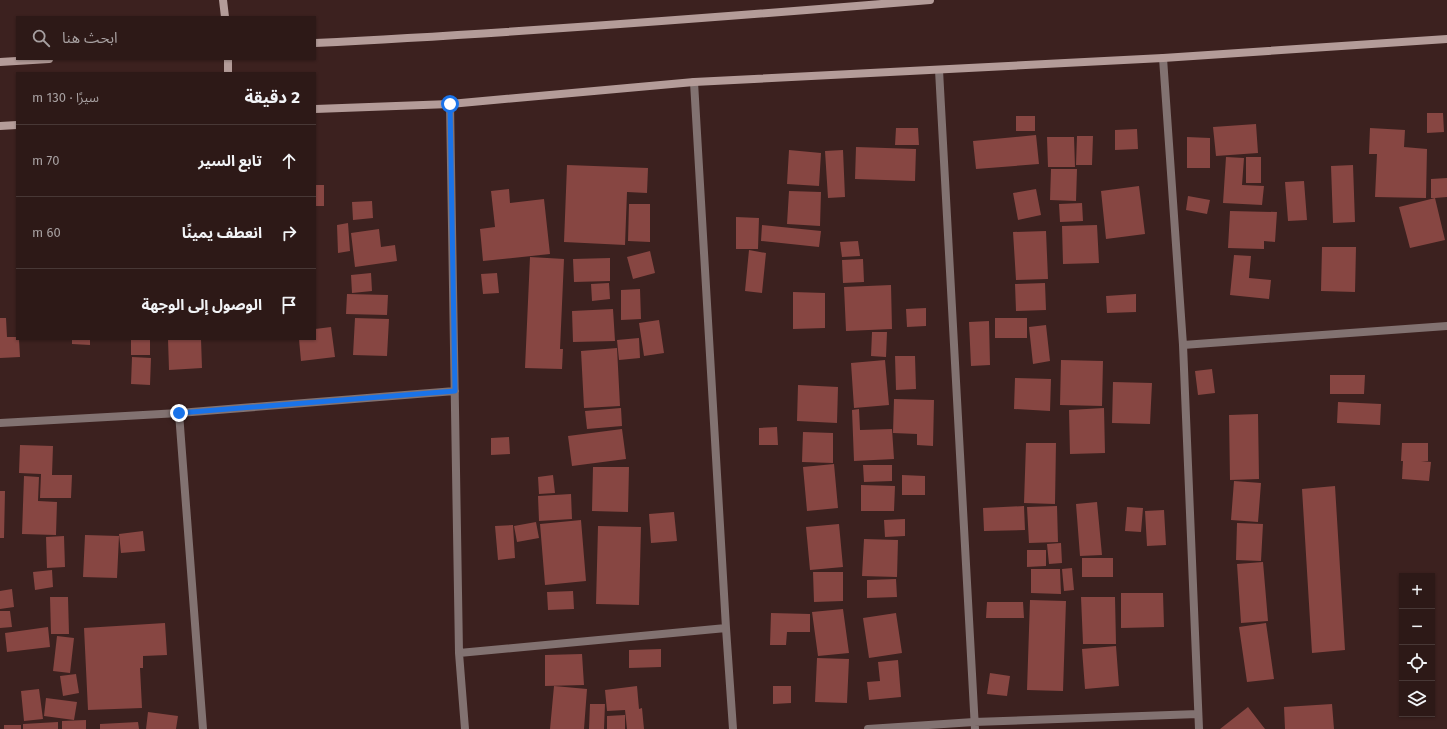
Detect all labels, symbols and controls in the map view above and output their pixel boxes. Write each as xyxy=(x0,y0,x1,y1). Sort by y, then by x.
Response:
search box xyxy=(16,16,316,60)
icon: search xyxy=(30,27,52,49)
text: ابحث هنا xyxy=(62,29,118,47)
text: 2 دقيقة xyxy=(244,87,300,108)
text: سيرًا · 130 m xyxy=(32,90,99,105)
route start xyxy=(441,95,459,113)
icon: ahead xyxy=(278,150,300,172)
text: تابع السير xyxy=(198,152,262,170)
text: 70 m xyxy=(32,153,59,168)
icon: right xyxy=(278,222,300,244)
text: انعطف يمينًا xyxy=(182,224,262,242)
text: 60 m xyxy=(32,225,61,240)
icon: arrive xyxy=(278,294,300,316)
text: الوصول إلى الوجهة xyxy=(142,296,262,314)
route end xyxy=(170,404,188,422)
map controls xyxy=(1399,573,1435,717)
button: + xyxy=(1399,573,1435,609)
button: − xyxy=(1399,609,1435,645)
button: locate xyxy=(1399,645,1435,681)
button: layers xyxy=(1399,681,1435,717)

